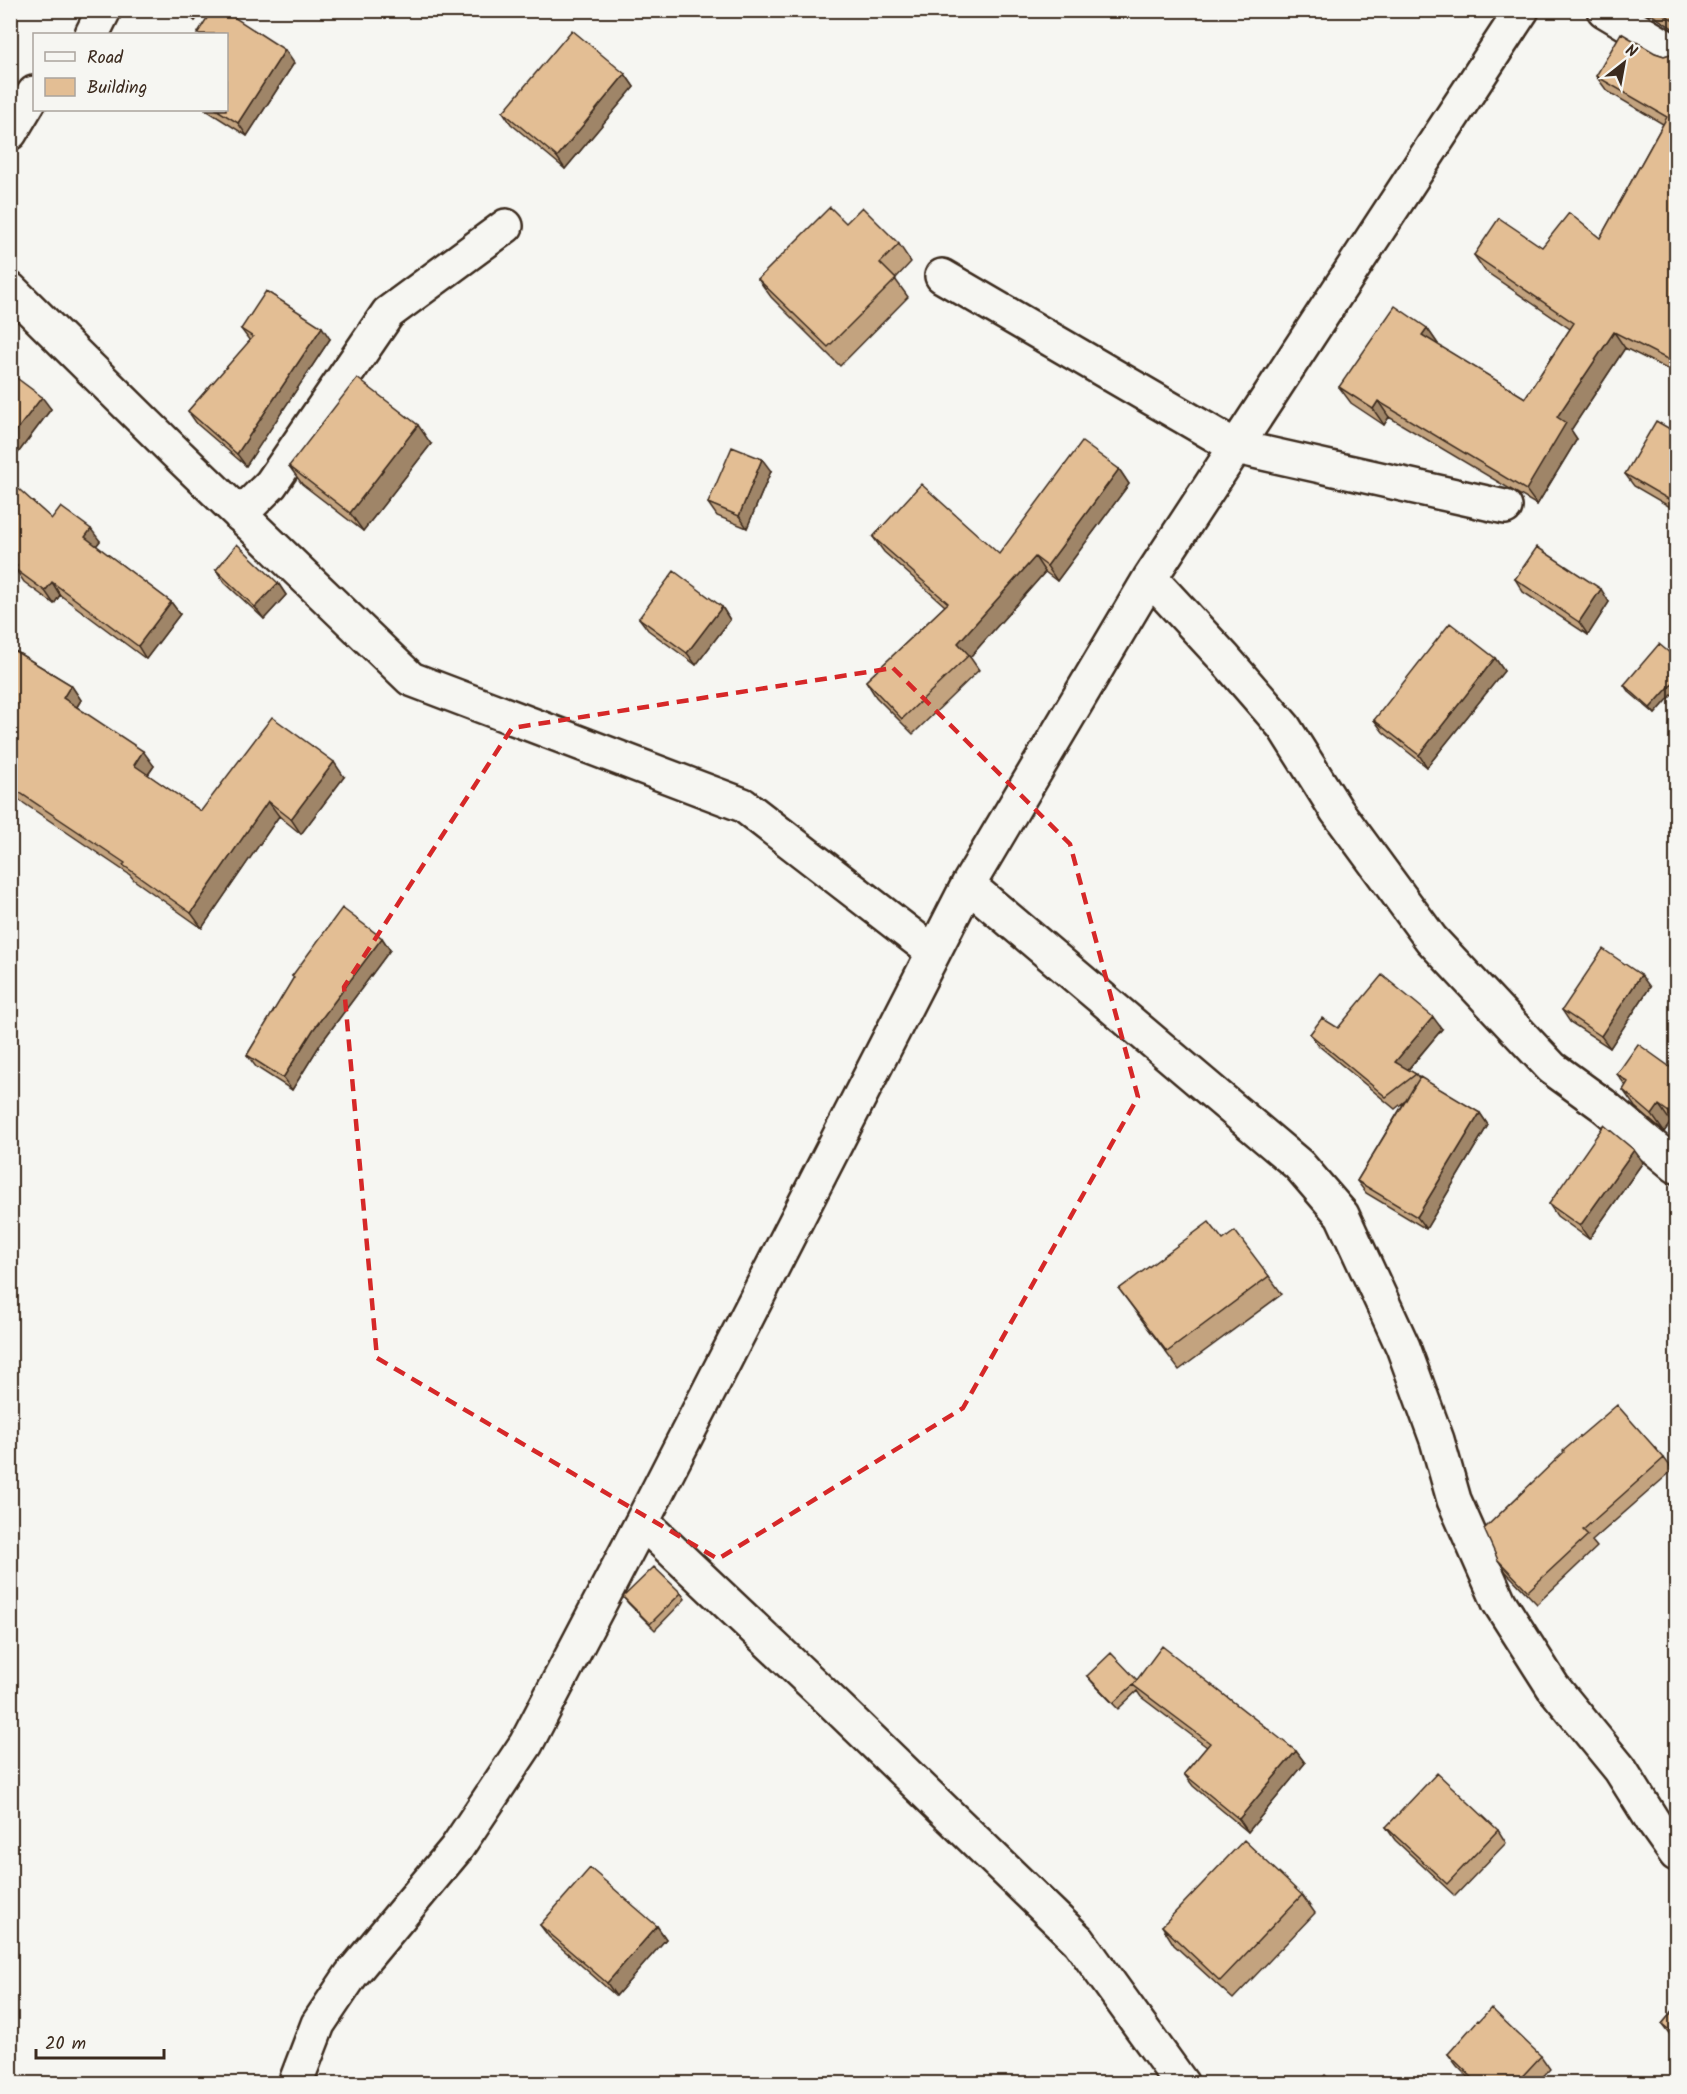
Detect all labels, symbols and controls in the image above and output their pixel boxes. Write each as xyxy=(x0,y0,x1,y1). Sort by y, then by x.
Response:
legend xyxy=(33,33,228,111)
north arrow xyxy=(1594,33,1654,93)
text: N xyxy=(1620,38,1642,65)
text: Road xyxy=(87,44,124,73)
text: Building xyxy=(87,74,147,103)
scale bar xyxy=(36,2022,164,2060)
text: 20 m xyxy=(45,2030,86,2059)

